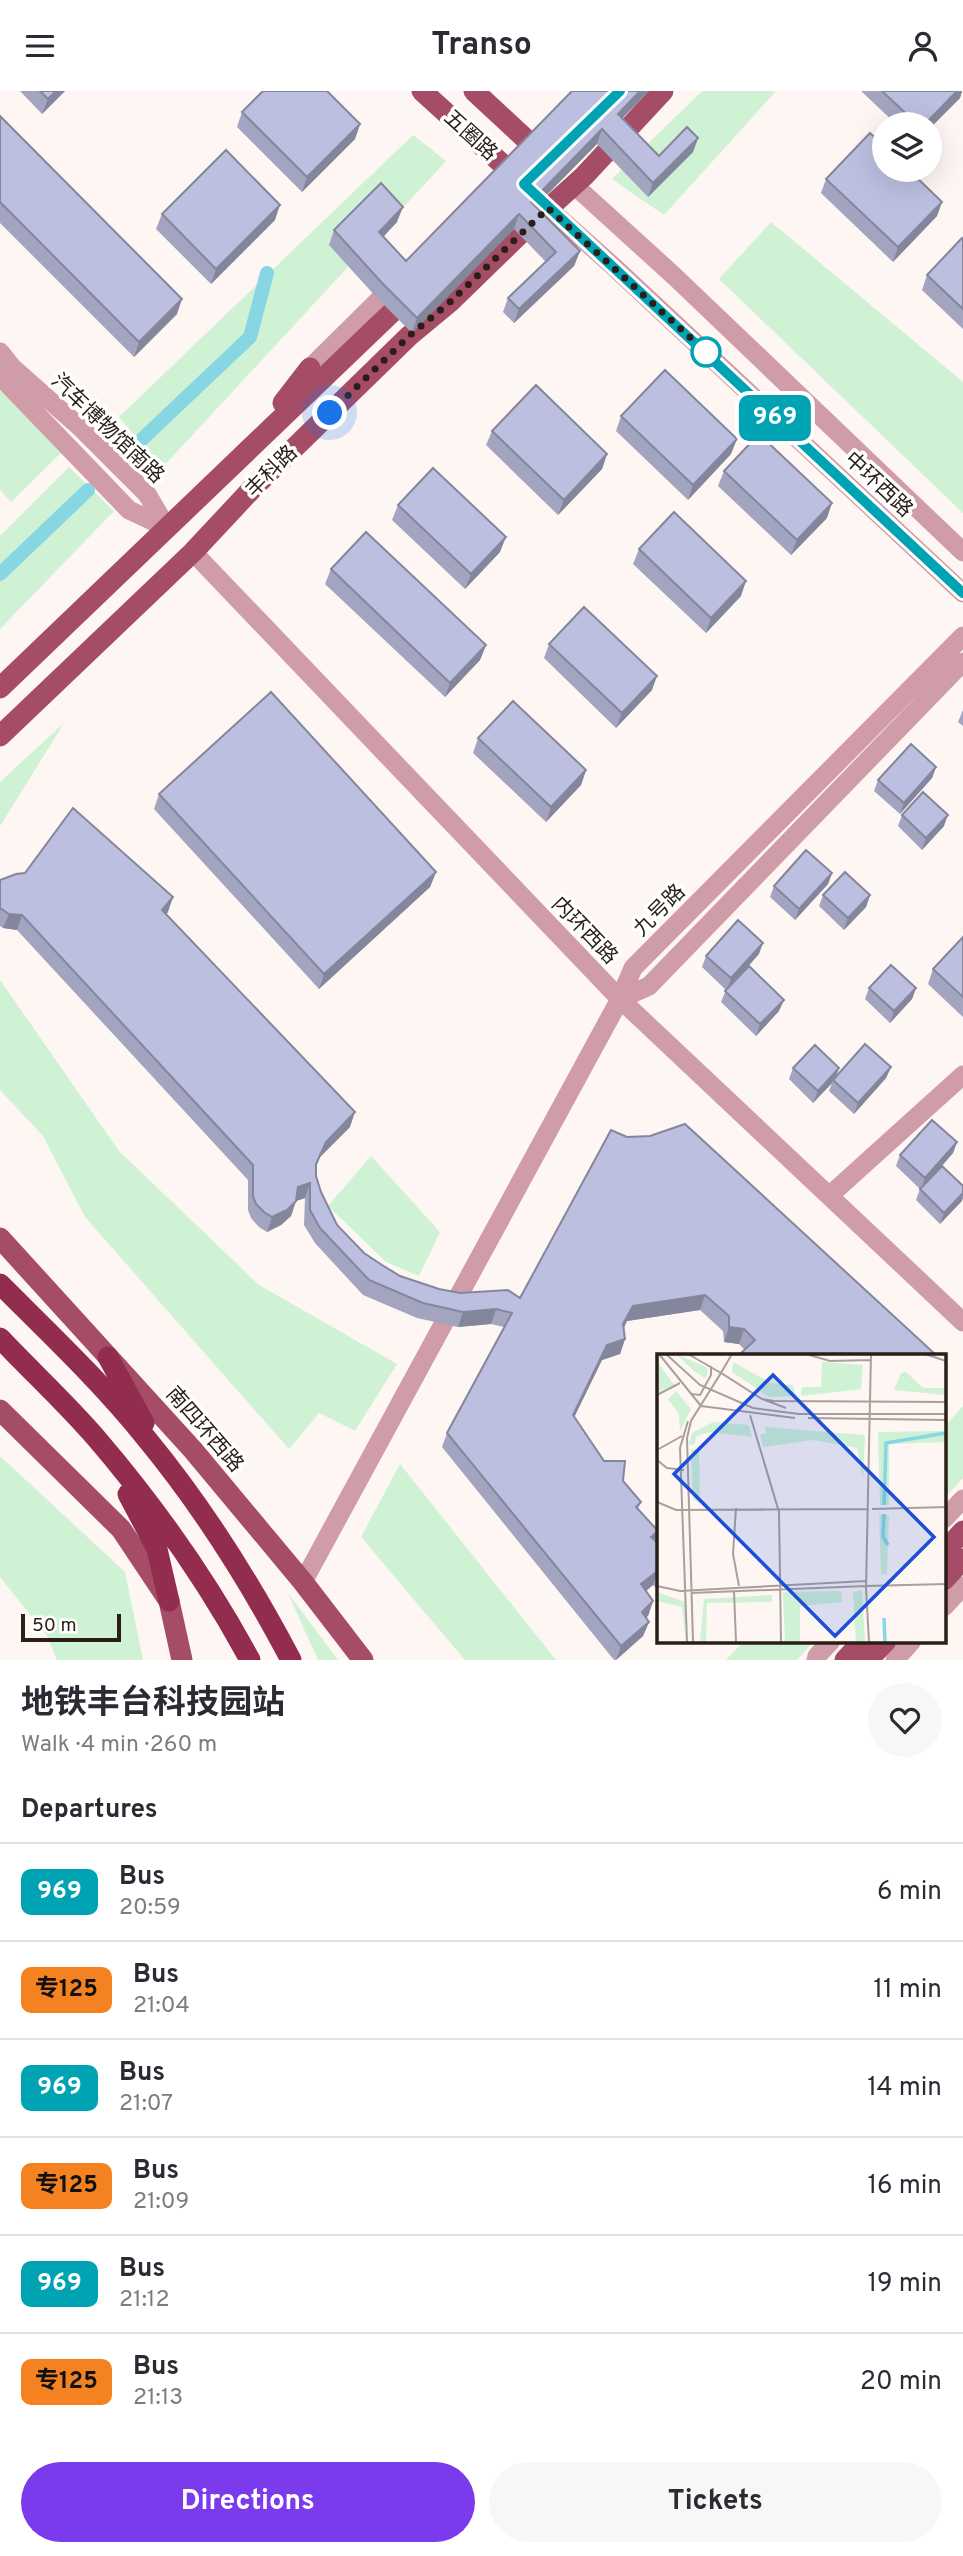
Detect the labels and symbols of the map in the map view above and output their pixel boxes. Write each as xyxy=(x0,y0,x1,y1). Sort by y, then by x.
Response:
street label: 五圈路 xyxy=(438,105,502,167)
unlabelled marker xyxy=(691,337,721,367)
street label: 汽车博物馆南路 xyxy=(45,368,169,490)
your location xyxy=(312,395,347,430)
line badge: 969 xyxy=(735,395,815,441)
street label: 丰科路 xyxy=(240,440,304,504)
street label: 中环西路 xyxy=(838,447,918,524)
street label: 九号路 xyxy=(628,879,692,943)
street label: 内环西路 xyxy=(545,891,623,971)
inset map xyxy=(657,1354,946,1643)
street label: 南四环西路 xyxy=(159,1382,248,1478)
scale bar xyxy=(21,1611,121,1643)

